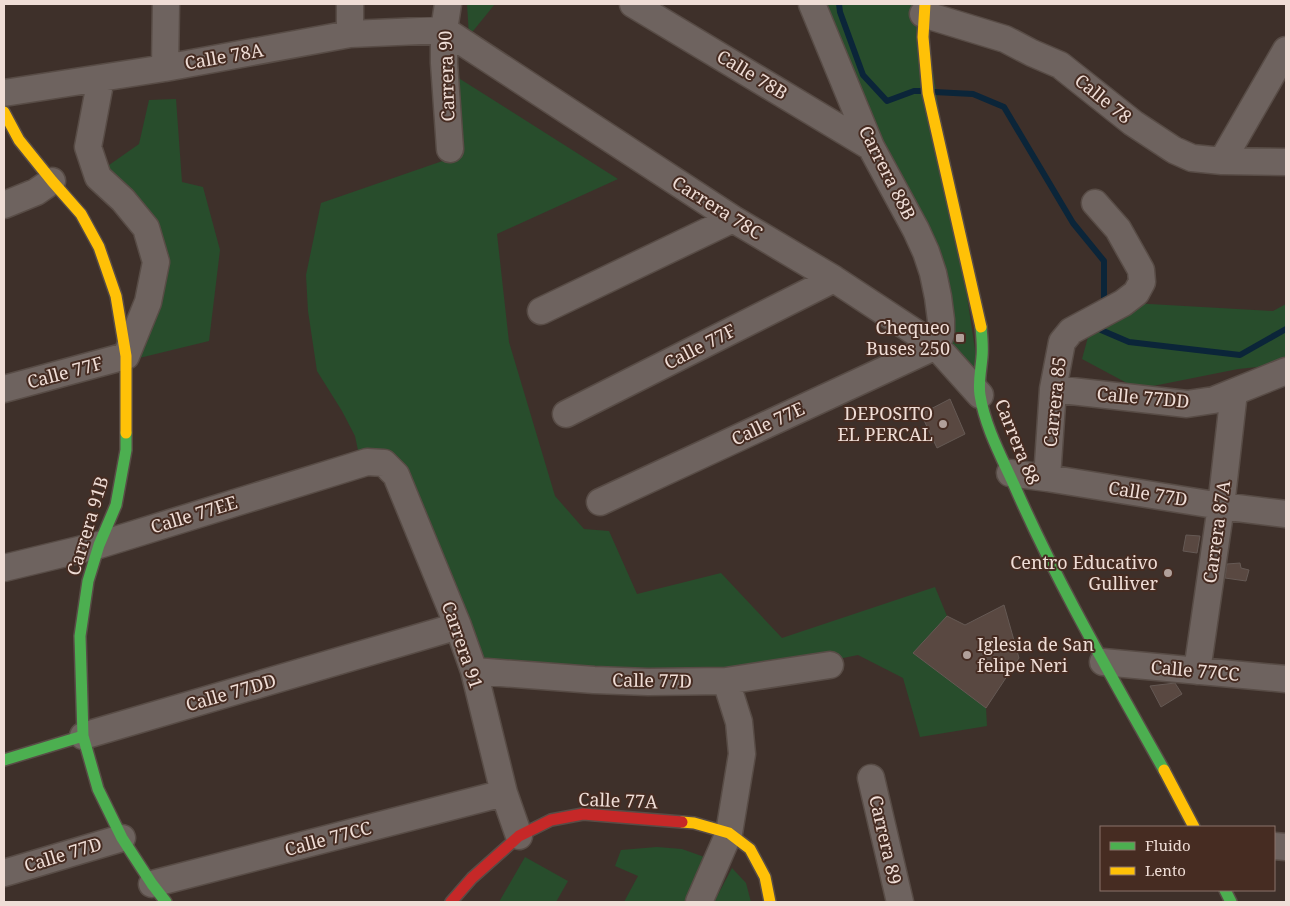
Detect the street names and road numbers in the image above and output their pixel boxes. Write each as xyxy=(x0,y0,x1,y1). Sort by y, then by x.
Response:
street label: Carrera 90 xyxy=(432,30,460,122)
street label: Calle 78A xyxy=(183,37,265,75)
street label: Calle 78B xyxy=(713,44,792,105)
street label: Calle 78 xyxy=(1070,68,1137,129)
street label: Carrera 88B xyxy=(854,121,922,224)
street label: Carrera 78C xyxy=(668,170,767,244)
street label: Calle 77F xyxy=(660,318,739,374)
street label: Calle 77F xyxy=(24,350,105,394)
street label: Carrera 85 xyxy=(1037,355,1071,448)
street label: Calle 77DD xyxy=(1096,381,1190,413)
street label: Carrera 88 xyxy=(990,395,1046,488)
street label: Calle 77E xyxy=(727,396,808,450)
street label: Carrera 91B xyxy=(61,473,114,578)
street label: Calle 77D xyxy=(1107,475,1189,511)
street label: Carrera 87A xyxy=(1197,479,1235,585)
street label: Calle 77EE xyxy=(148,490,240,539)
street label: Carrera 91 xyxy=(437,598,489,692)
street label: Calle 77CC xyxy=(1150,654,1240,686)
street label: Calle 77D xyxy=(612,667,692,693)
street label: Calle 77DD xyxy=(183,668,279,716)
street label: Calle 77A xyxy=(578,787,658,813)
street label: Carrera 89 xyxy=(864,793,908,887)
street label: Calle 77CC xyxy=(282,815,374,861)
street label: Calle 77D xyxy=(21,831,104,877)

